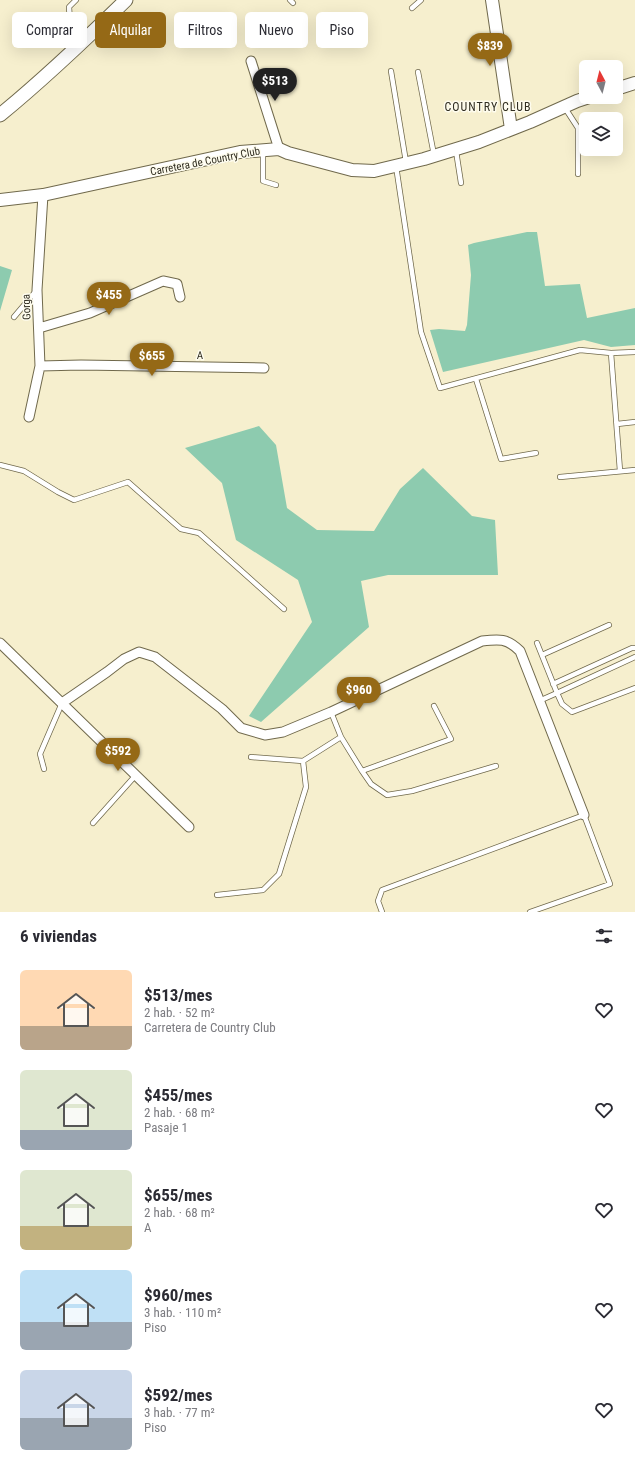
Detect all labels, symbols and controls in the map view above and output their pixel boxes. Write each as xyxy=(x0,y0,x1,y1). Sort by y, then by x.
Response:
chip: Comprar xyxy=(12,12,87,48)
chip: Alquilar xyxy=(95,12,166,48)
chip: Filtros xyxy=(174,12,237,48)
chip: Nuevo xyxy=(245,12,308,48)
chip: Piso xyxy=(316,12,368,48)
pin: $839 xyxy=(466,33,514,67)
text: $839 xyxy=(477,38,503,53)
north arrow xyxy=(579,60,623,104)
map controls xyxy=(579,60,623,156)
pin: $513 xyxy=(251,68,299,102)
text: $513 xyxy=(262,73,288,88)
district label: COUNTRY CLUB xyxy=(445,100,531,114)
button: layers xyxy=(579,112,623,156)
street label: Carretera de Country Club xyxy=(149,144,261,179)
pin: $455 xyxy=(85,282,133,316)
text: $455 xyxy=(96,287,122,302)
street label: Gorga xyxy=(20,294,33,320)
pin: $655 xyxy=(128,343,176,377)
text: $655 xyxy=(139,348,165,363)
street label: A xyxy=(197,349,204,362)
pin: $960 xyxy=(335,677,383,711)
text: $960 xyxy=(346,682,372,697)
pin: $592 xyxy=(94,738,142,772)
text: $592 xyxy=(105,743,131,758)
icon: filters xyxy=(593,925,615,947)
text: 6 viviendas xyxy=(20,926,97,946)
text: $513/mes xyxy=(144,985,212,1005)
icon: home xyxy=(52,986,100,1034)
icon: heart xyxy=(593,999,615,1021)
text: 2 hab. · 52 m² xyxy=(144,1005,215,1020)
text: Carretera de Country Club xyxy=(144,1020,276,1035)
text: $455/mes xyxy=(144,1085,212,1105)
icon: home xyxy=(52,1086,100,1134)
icon: heart xyxy=(593,1099,615,1121)
text: 2 hab. · 68 m² xyxy=(144,1105,215,1120)
text: Pasaje 1 xyxy=(144,1120,188,1135)
text: $655/mes xyxy=(144,1185,212,1205)
icon: home xyxy=(52,1186,100,1234)
icon: heart xyxy=(593,1199,615,1221)
text: 2 hab. · 68 m² xyxy=(144,1205,215,1220)
text: A xyxy=(144,1220,152,1235)
text: $960/mes xyxy=(144,1285,212,1305)
icon: home xyxy=(52,1286,100,1334)
icon: heart xyxy=(593,1299,615,1321)
text: 3 hab. · 110 m² xyxy=(144,1305,221,1320)
text: Piso xyxy=(144,1320,167,1335)
text: $592/mes xyxy=(144,1385,212,1405)
icon: home xyxy=(52,1386,100,1434)
icon: heart xyxy=(593,1399,615,1421)
text: 3 hab. · 77 m² xyxy=(144,1405,215,1420)
text: Piso xyxy=(144,1420,167,1435)

